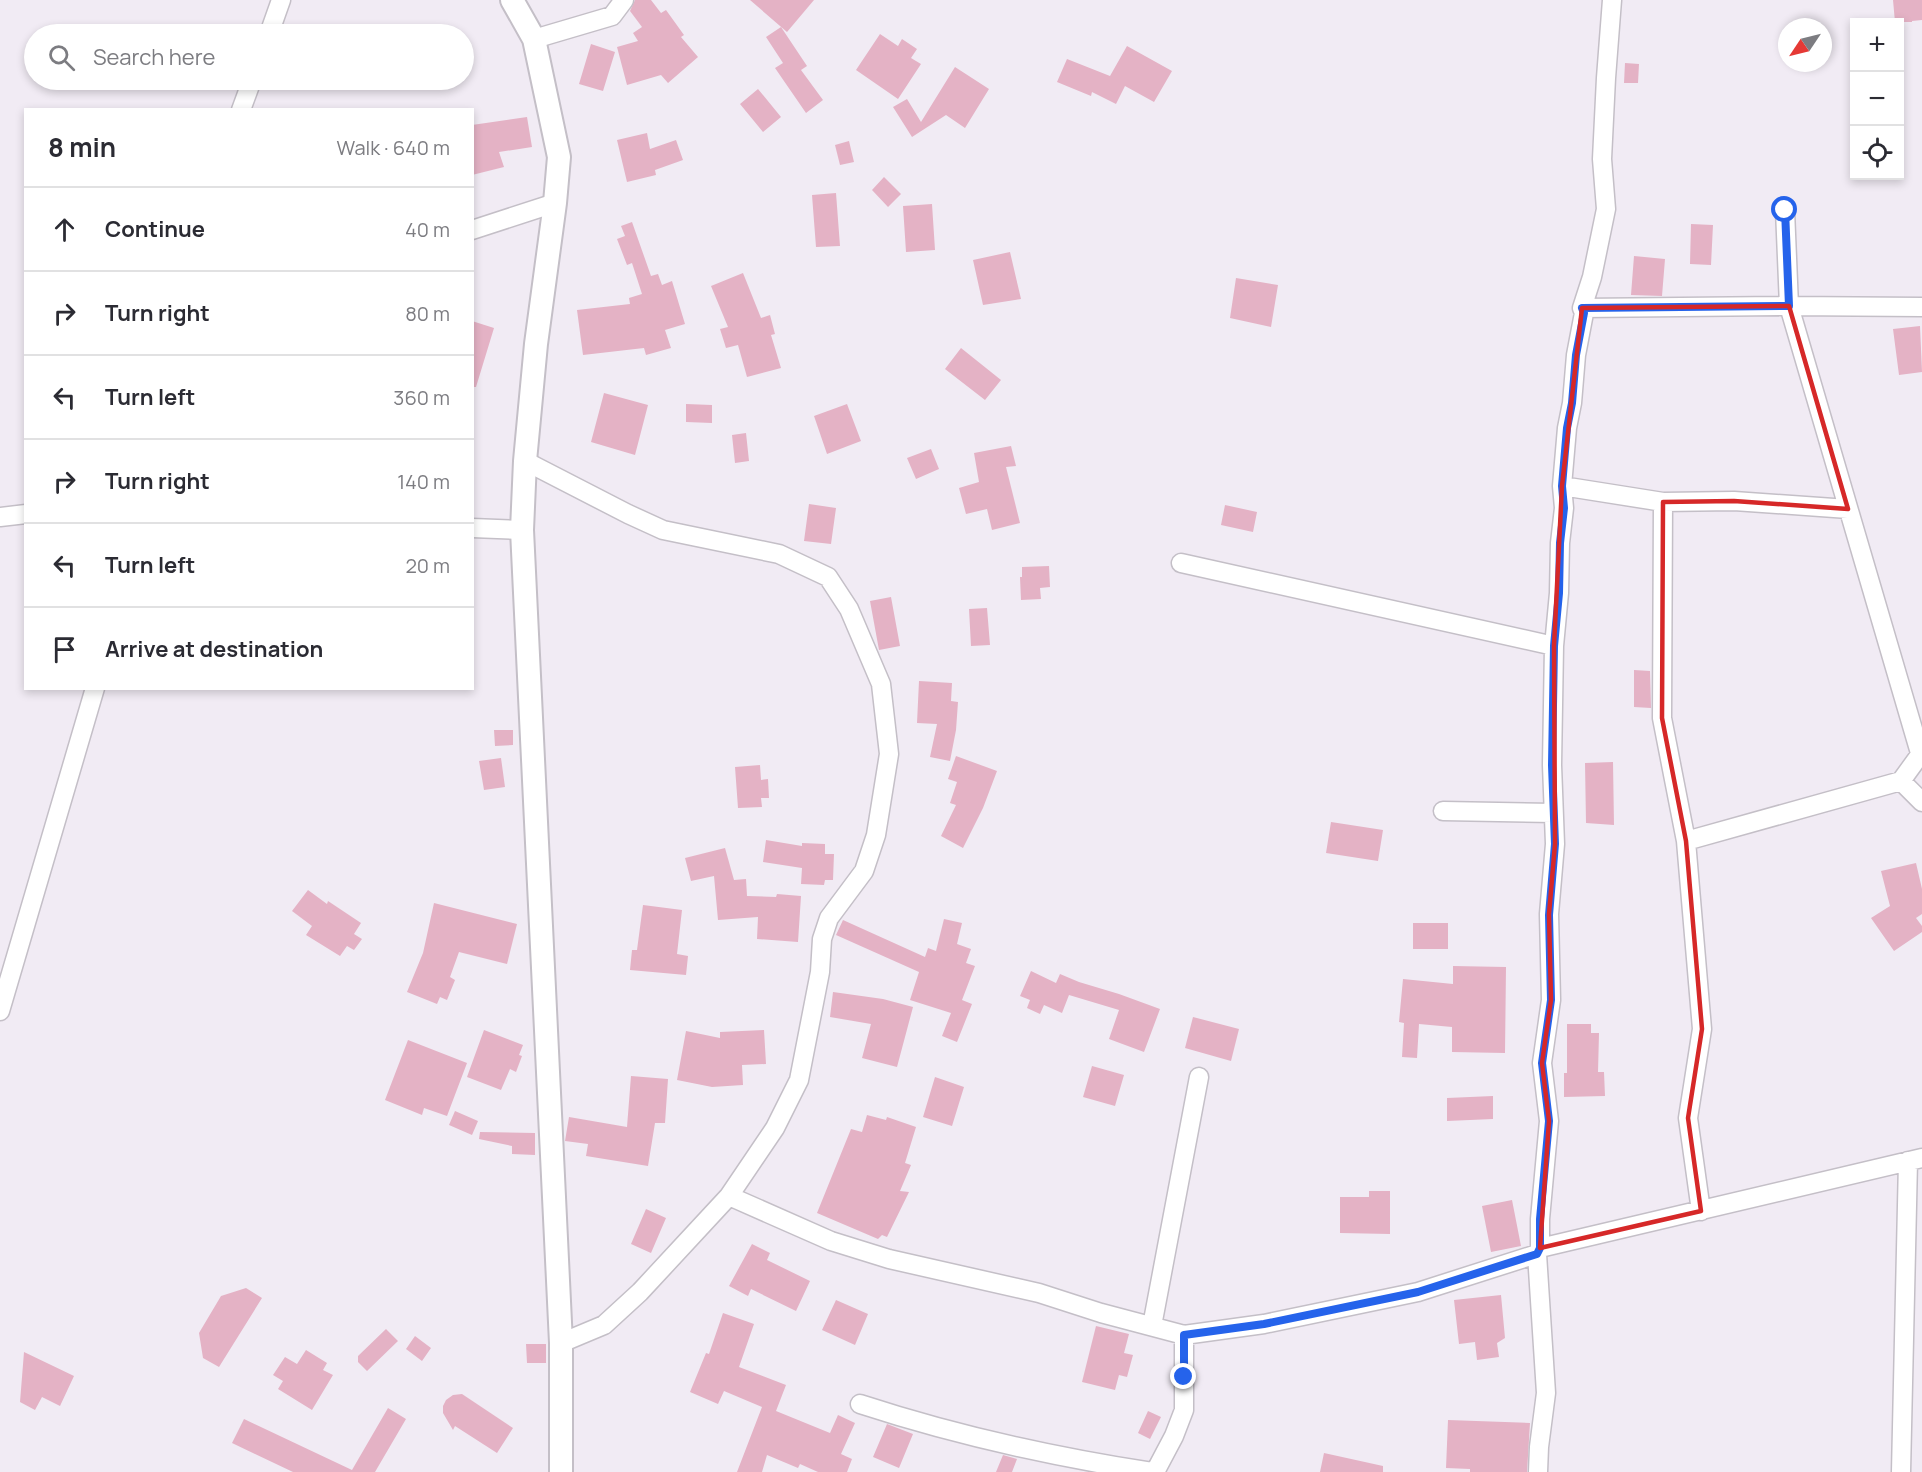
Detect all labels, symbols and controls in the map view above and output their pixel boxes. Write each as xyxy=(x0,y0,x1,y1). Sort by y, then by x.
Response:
north arrow xyxy=(1778,18,1832,72)
map controls xyxy=(1850,18,1904,180)
button: + xyxy=(1850,18,1904,72)
search box xyxy=(24,24,474,90)
icon: search xyxy=(45,41,78,74)
text: Search here xyxy=(93,42,215,72)
button: − xyxy=(1850,72,1904,126)
button: locate xyxy=(1850,126,1904,180)
text: 8 min xyxy=(48,129,116,165)
text: Walk · 640 m xyxy=(337,134,450,161)
route start xyxy=(1771,196,1797,222)
icon: ahead xyxy=(48,213,81,246)
text: Continue xyxy=(105,214,205,244)
text: 40 m xyxy=(405,216,450,243)
icon: right xyxy=(48,297,81,330)
text: Turn right xyxy=(105,298,210,328)
text: 80 m xyxy=(405,300,450,327)
icon: left xyxy=(48,381,81,414)
text: Turn left xyxy=(105,382,195,412)
text: 360 m xyxy=(393,384,450,411)
icon: right xyxy=(48,465,81,498)
text: Turn right xyxy=(105,466,210,496)
text: 140 m xyxy=(397,468,450,495)
icon: left xyxy=(48,549,81,582)
text: Turn left xyxy=(105,550,195,580)
text: 20 m xyxy=(405,552,450,579)
icon: arrive xyxy=(48,633,81,666)
text: Arrive at destination xyxy=(105,634,323,664)
route end xyxy=(1170,1363,1196,1389)

